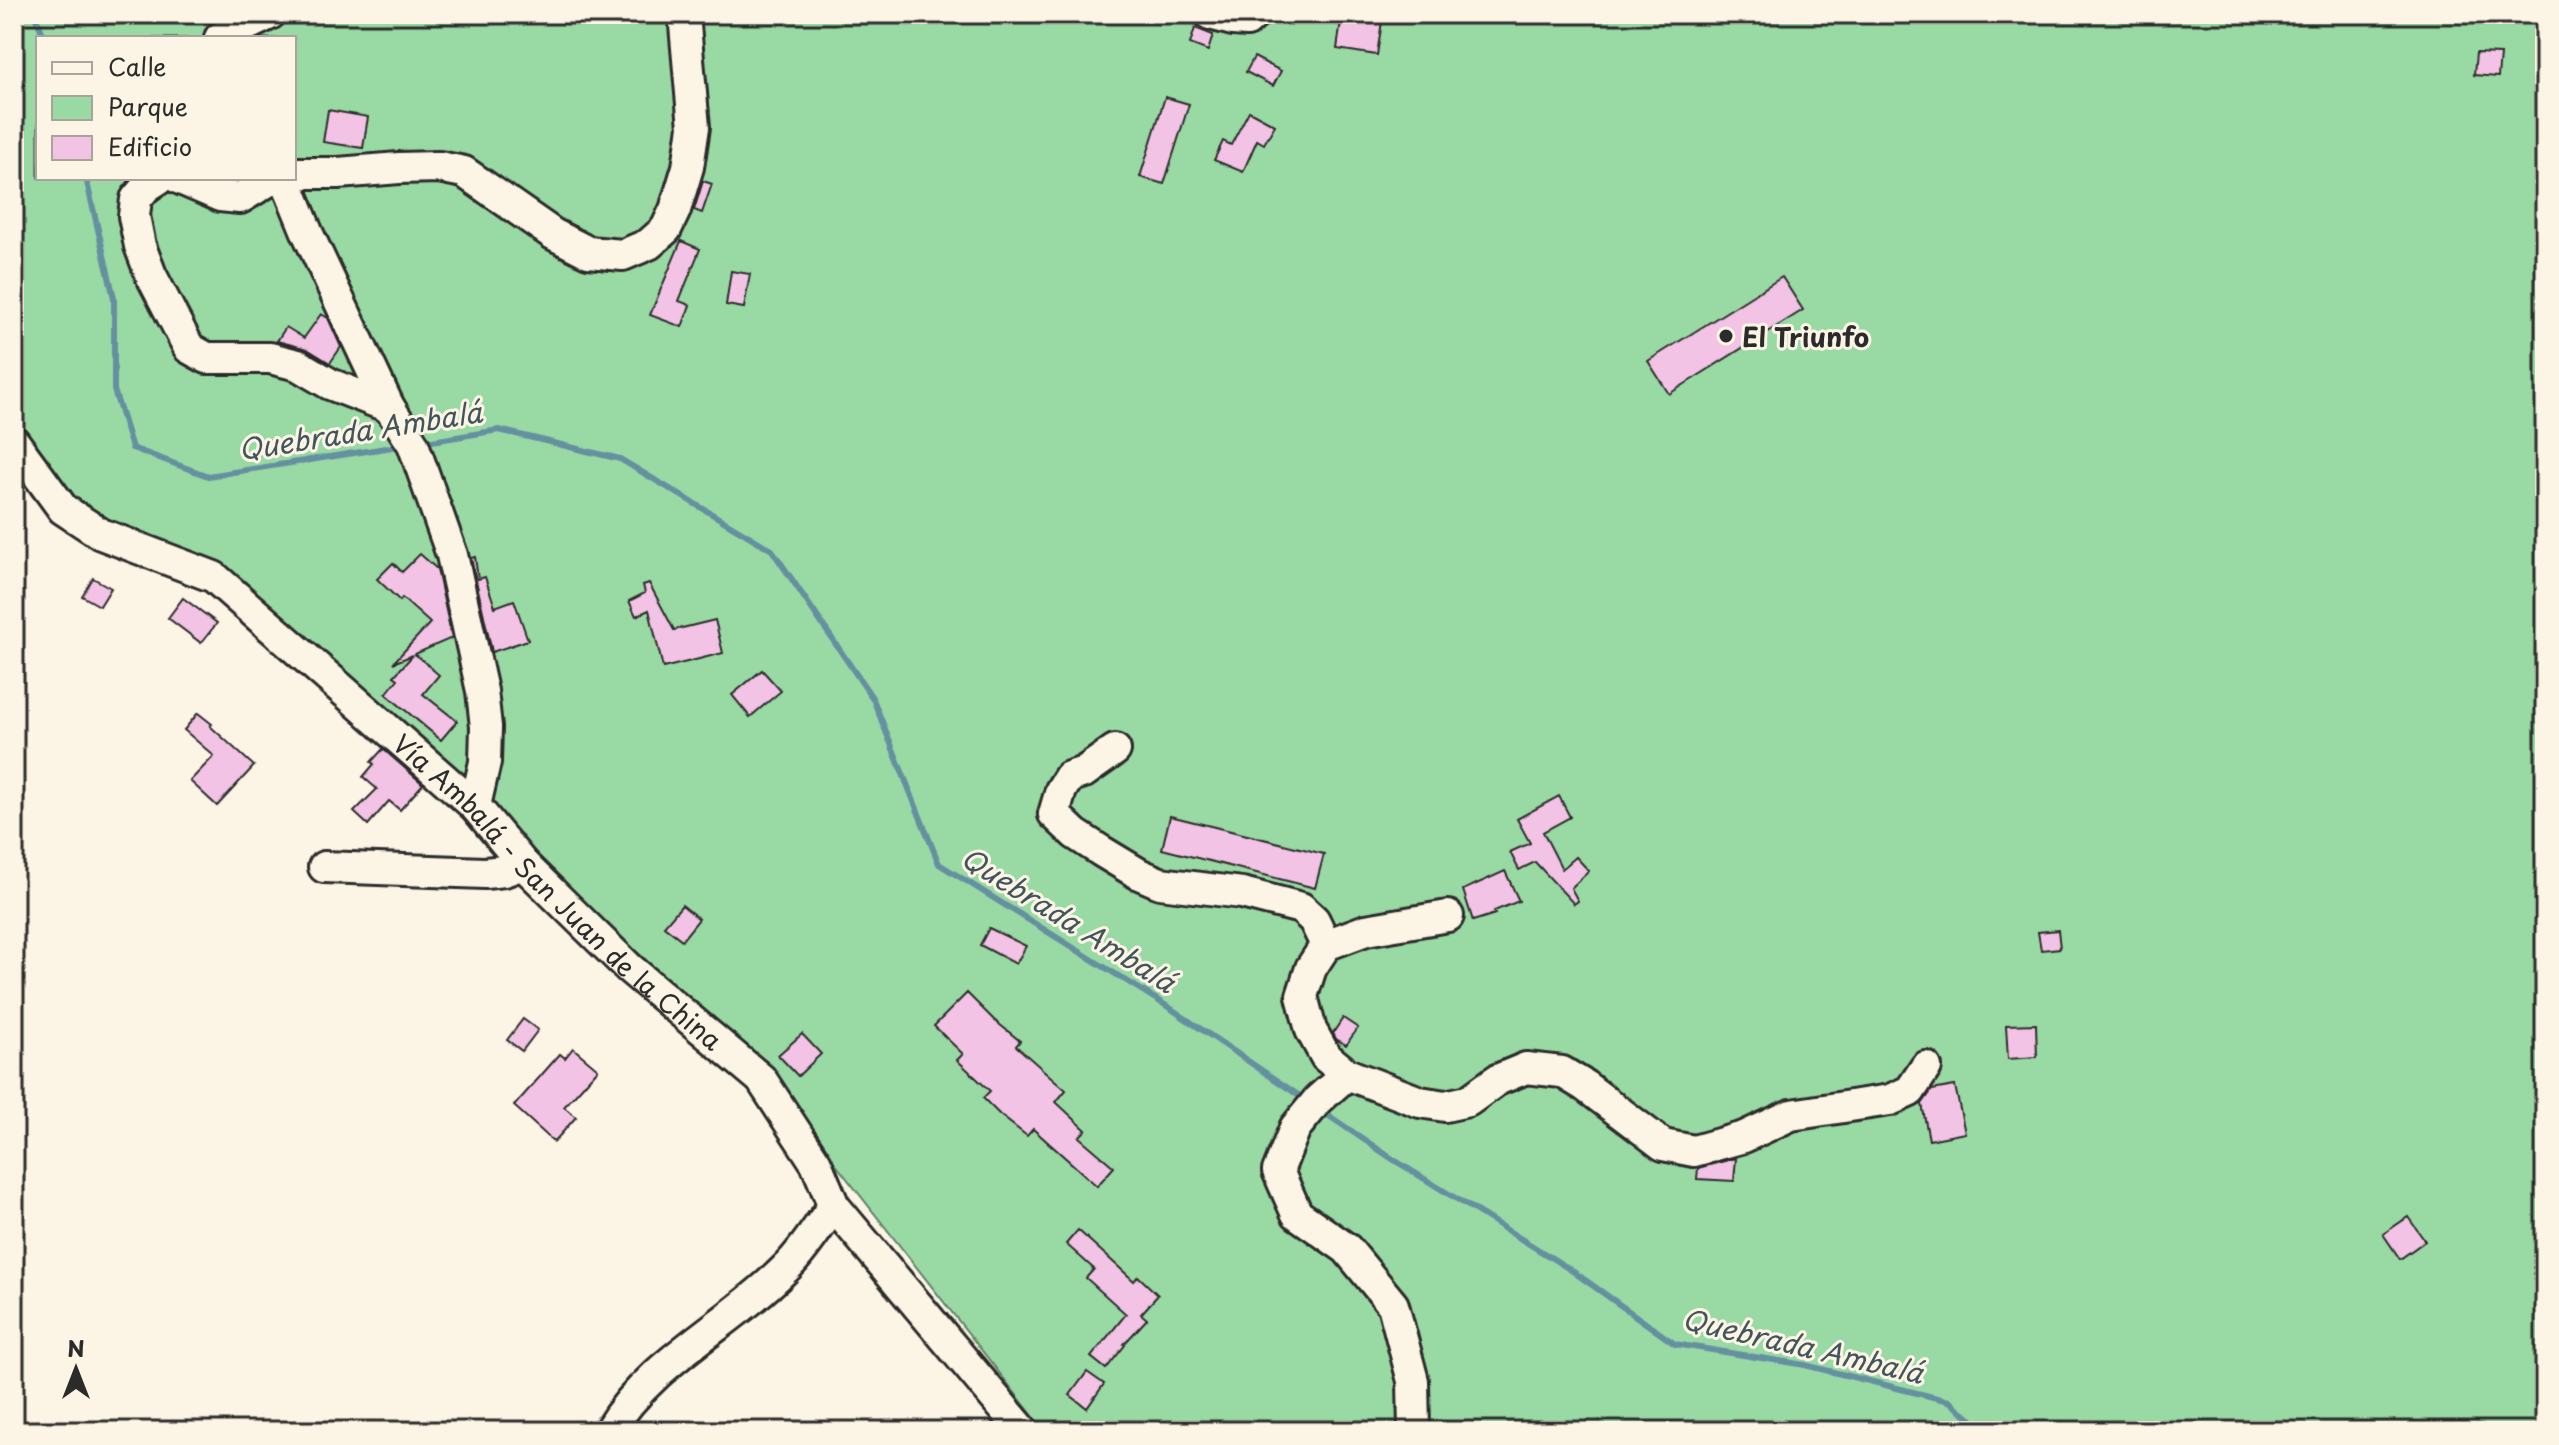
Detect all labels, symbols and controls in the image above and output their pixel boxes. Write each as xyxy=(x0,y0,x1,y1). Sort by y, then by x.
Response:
legend xyxy=(36,36,296,180)
text: Calle xyxy=(108,48,166,84)
text: Parque xyxy=(108,88,188,124)
text: Edificio xyxy=(108,128,192,164)
place label: El Triunfo xyxy=(1742,317,1869,356)
marker: El Triunfo xyxy=(1717,327,1735,345)
water label: Quebrada Ambalá xyxy=(235,389,486,470)
street label: Vía Ambalá - San Juan de la China xyxy=(385,724,732,1059)
water label: Quebrada Ambalá xyxy=(953,836,1186,1003)
water label: Quebrada Ambalá xyxy=(1678,1296,1929,1394)
north arrow xyxy=(36,1329,116,1409)
text: N xyxy=(67,1331,85,1364)

